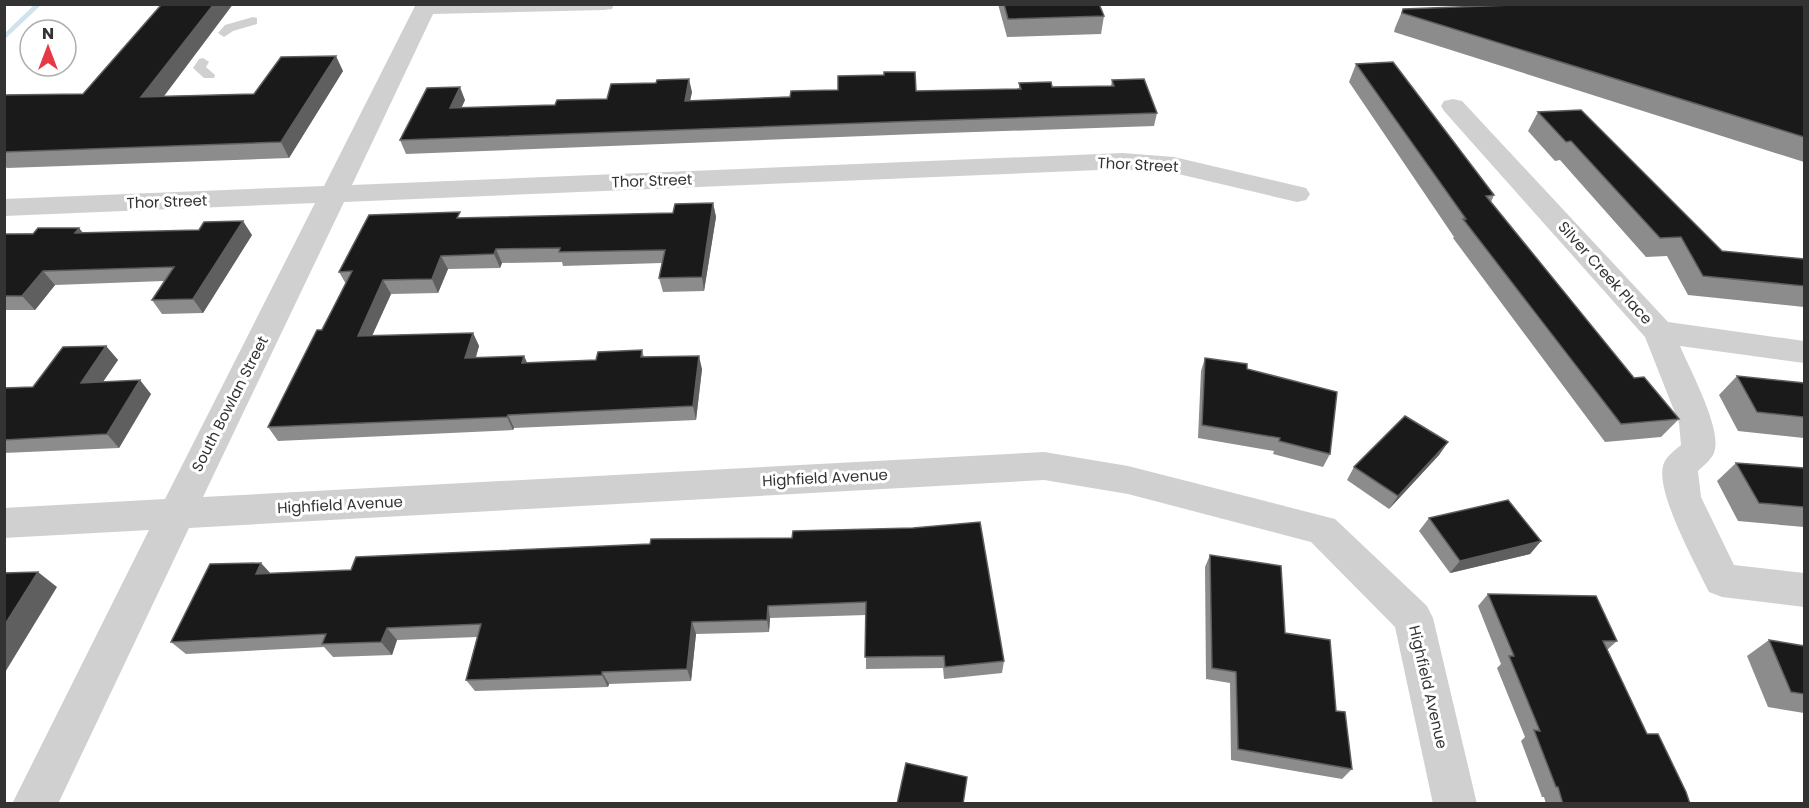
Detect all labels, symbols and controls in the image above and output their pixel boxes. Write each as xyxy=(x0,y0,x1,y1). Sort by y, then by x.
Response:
north arrow xyxy=(18,18,78,78)
text: N xyxy=(42,22,54,45)
street label: Thor Street xyxy=(1097,152,1179,177)
street label: Thor Street xyxy=(611,169,693,192)
street label: Thor Street xyxy=(126,190,208,213)
street label: Silver Creek Place xyxy=(1553,217,1657,329)
street label: South Bowlan Street xyxy=(186,332,273,475)
street label: Highfield Avenue xyxy=(762,464,888,491)
street label: Highfield Avenue xyxy=(277,491,403,518)
street label: Highfield Avenue xyxy=(1404,623,1453,751)

